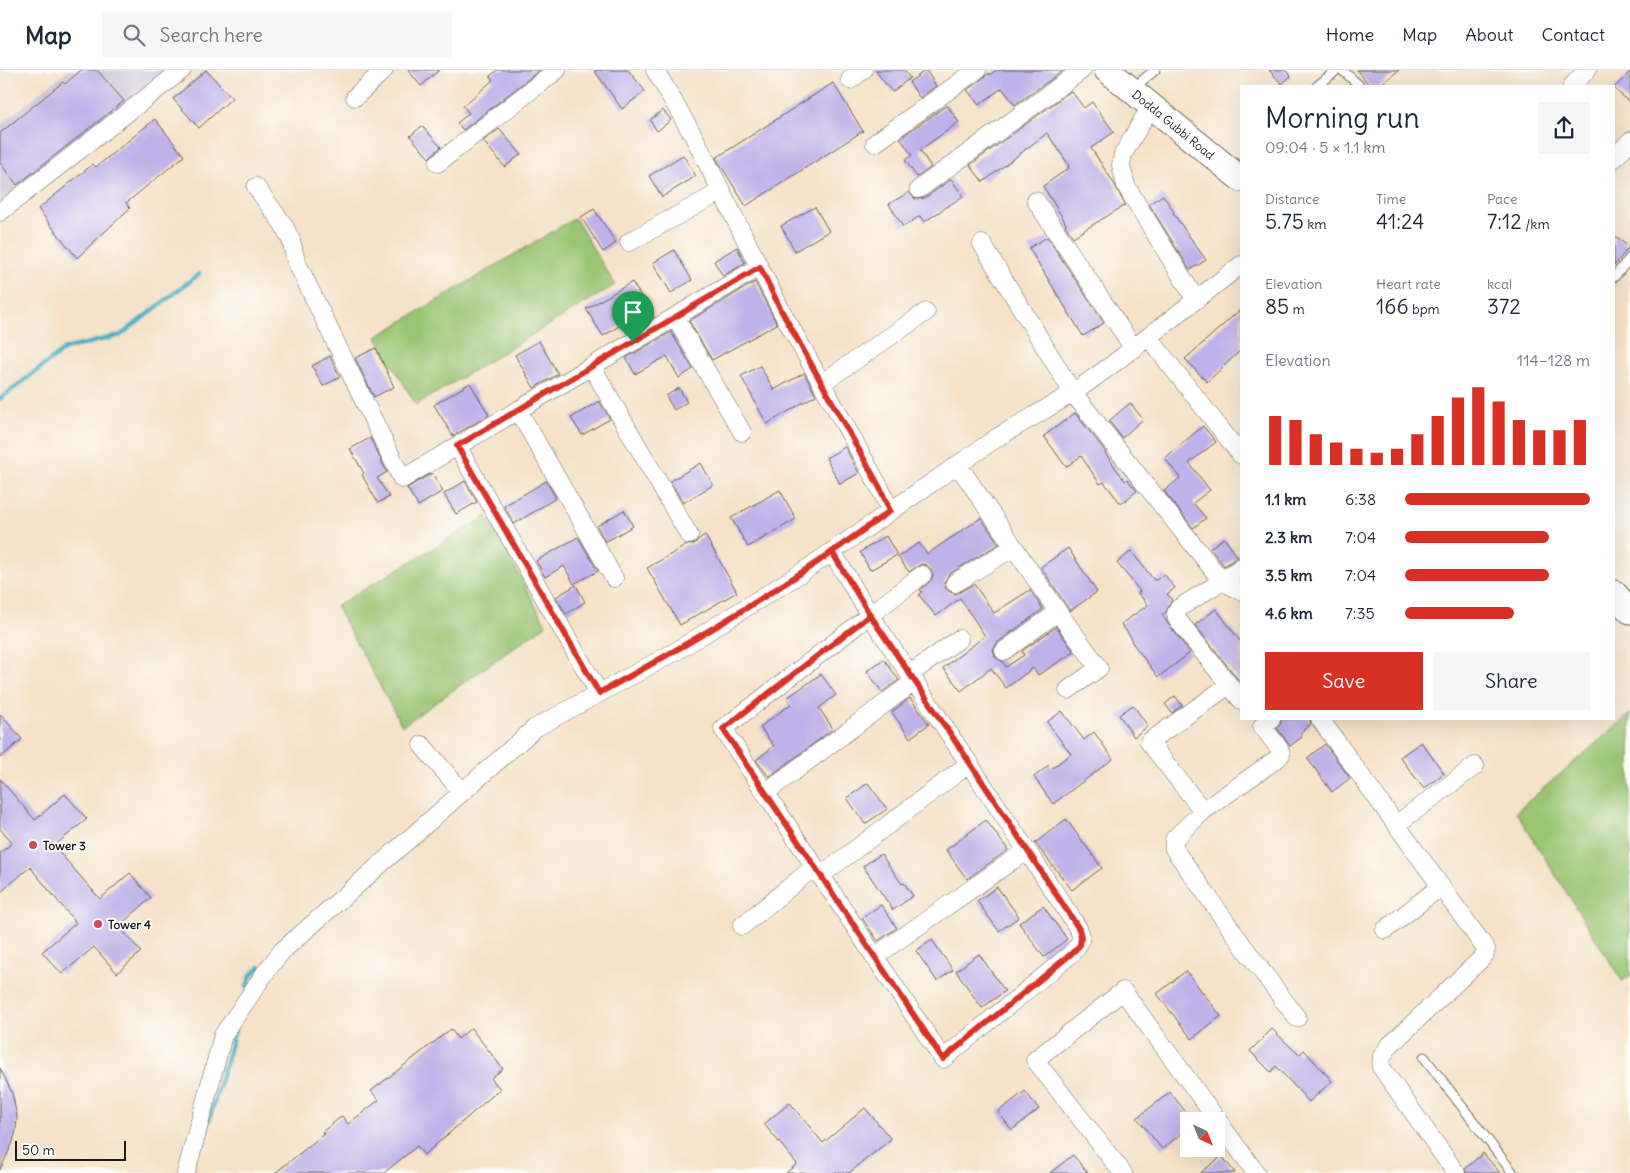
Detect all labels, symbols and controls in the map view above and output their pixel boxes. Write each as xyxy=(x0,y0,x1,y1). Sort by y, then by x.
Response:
search box xyxy=(102,12,452,57)
text: Map xyxy=(25,20,72,50)
icon: search xyxy=(120,21,148,49)
text: Search here xyxy=(160,23,263,47)
text: Home xyxy=(1326,23,1374,46)
text: Map xyxy=(1402,23,1437,46)
text: About xyxy=(1465,23,1513,46)
text: Contact xyxy=(1541,23,1605,46)
street label: Dodda Gubbi Road xyxy=(1130,86,1218,162)
text: Morning run xyxy=(1265,100,1420,136)
button: share xyxy=(1538,102,1590,154)
text: 09:04 · 5 × 1.1 km xyxy=(1265,137,1386,157)
text: Distance xyxy=(1265,190,1320,208)
text: Time xyxy=(1376,190,1406,208)
text: Pace xyxy=(1487,190,1517,208)
text: 5.75 xyxy=(1265,208,1304,235)
text: 41:24 xyxy=(1376,208,1424,235)
text: 7:12 xyxy=(1487,208,1522,235)
text: km xyxy=(1304,215,1327,233)
text: /km xyxy=(1522,215,1550,233)
text: Elevation xyxy=(1265,275,1322,293)
text: Heart rate xyxy=(1376,275,1441,293)
text: kcal xyxy=(1487,275,1512,293)
pin xyxy=(612,291,654,342)
text: 85 xyxy=(1265,293,1289,320)
text: 166 xyxy=(1376,293,1409,320)
text: 372 xyxy=(1487,293,1521,320)
icon: arrive xyxy=(619,298,647,326)
text: m xyxy=(1289,300,1305,318)
text: bpm xyxy=(1409,300,1440,318)
text: Elevation xyxy=(1265,350,1331,370)
text: 114–128 m xyxy=(1517,350,1590,370)
text: 1.1 km xyxy=(1265,489,1306,509)
text: 6:38 xyxy=(1345,489,1376,509)
text: 2.3 km xyxy=(1265,527,1312,547)
text: 7:04 xyxy=(1345,527,1376,547)
text: 3.5 km xyxy=(1265,565,1313,585)
text: 7:04 xyxy=(1345,565,1376,585)
text: 4.6 km xyxy=(1265,603,1313,623)
text: 7:35 xyxy=(1345,603,1375,623)
button: Save xyxy=(1265,652,1423,710)
button: Share xyxy=(1433,652,1590,710)
place label: Tower 3 xyxy=(43,838,86,853)
marker: Tower 3 xyxy=(27,839,39,851)
place label: Tower 4 xyxy=(108,917,151,932)
marker: Tower 4 xyxy=(92,918,104,930)
north arrow xyxy=(1180,1112,1225,1158)
map controls xyxy=(1180,1112,1225,1157)
scale bar xyxy=(15,1138,126,1161)
text: 50 m xyxy=(22,1141,55,1159)

